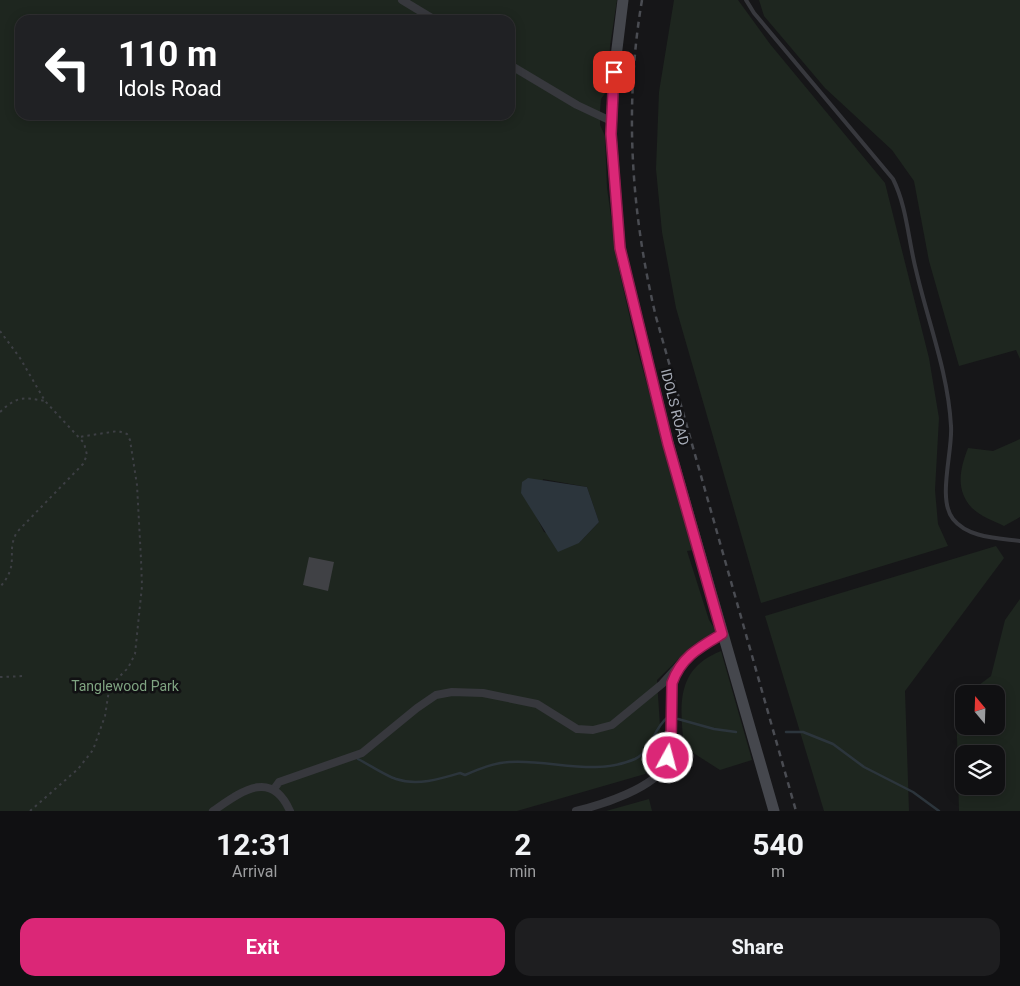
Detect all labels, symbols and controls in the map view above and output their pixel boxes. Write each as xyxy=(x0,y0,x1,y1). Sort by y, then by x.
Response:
text: 110 m xyxy=(118,34,217,75)
icon: left xyxy=(35,35,100,100)
pin xyxy=(593,51,635,93)
icon: arrive xyxy=(600,58,628,86)
text: Idols Road xyxy=(118,76,222,101)
street label: IDOLS ROAD xyxy=(658,367,692,447)
park label: Tanglewood Park xyxy=(71,678,180,694)
north arrow xyxy=(955,685,1005,735)
map controls xyxy=(955,685,1005,795)
position arrow xyxy=(641,731,693,783)
button: layers xyxy=(955,745,1005,795)
text: 12:31 xyxy=(216,827,293,862)
text: 2 xyxy=(514,827,531,862)
text: 540 xyxy=(752,827,804,862)
text: Arrival xyxy=(232,862,277,881)
text: min xyxy=(509,862,536,881)
text: m xyxy=(771,862,785,881)
button: Exit xyxy=(20,918,505,976)
button: Share xyxy=(515,918,1000,976)

